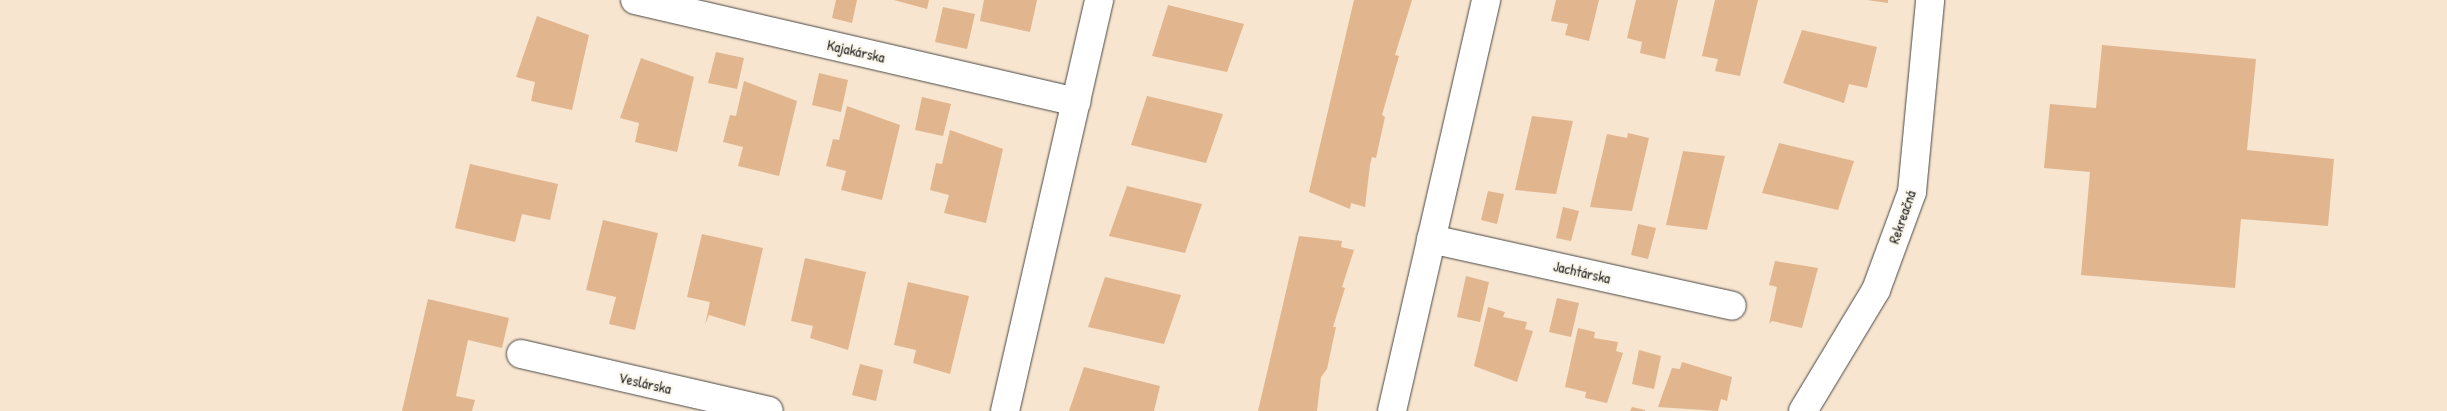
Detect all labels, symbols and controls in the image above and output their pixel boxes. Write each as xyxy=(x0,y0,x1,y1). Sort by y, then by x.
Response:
street label: Kajakárska xyxy=(825,36,887,66)
street label: Rekreačná xyxy=(1885,188,1919,246)
street label: Jachtárska xyxy=(1552,257,1612,287)
street label: Veslárska xyxy=(617,368,673,398)

